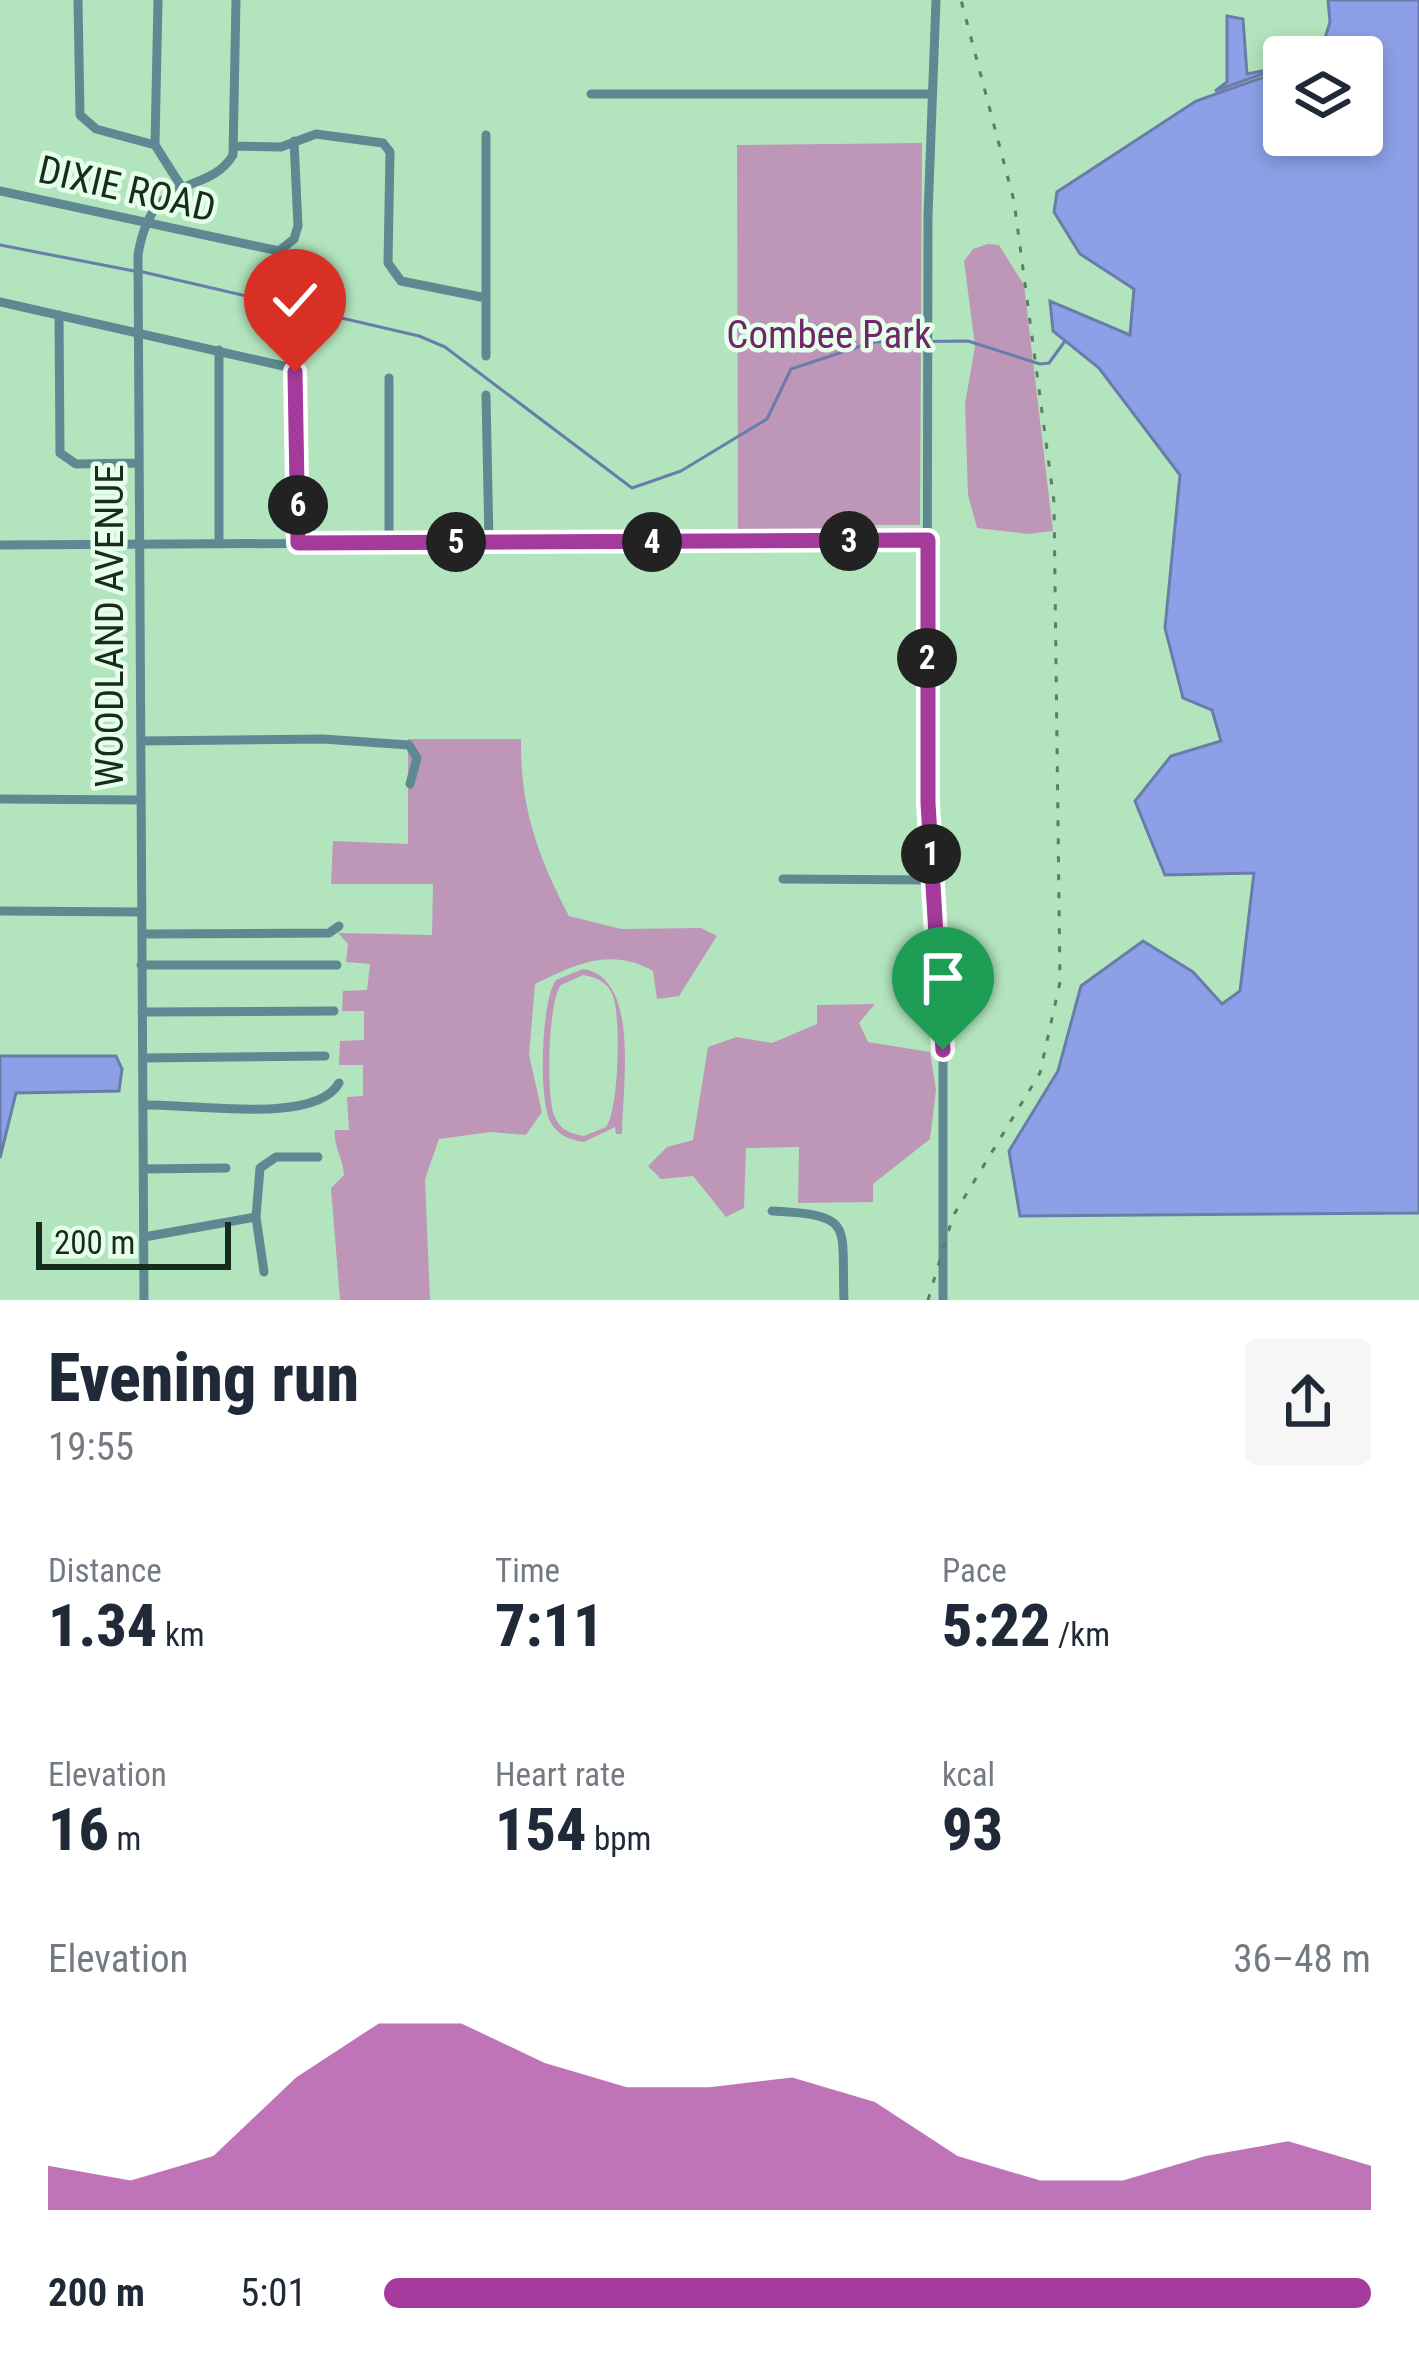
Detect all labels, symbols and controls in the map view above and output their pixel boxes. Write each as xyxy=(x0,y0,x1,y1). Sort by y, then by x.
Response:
map controls xyxy=(1263,36,1383,156)
button: layers xyxy=(1263,36,1383,156)
street label: DIXIE ROAD xyxy=(34,146,220,232)
pin xyxy=(244,249,346,372)
icon: check xyxy=(262,267,328,333)
park label: Combee Park xyxy=(726,312,932,358)
street label: WOODLAND AVENUE xyxy=(87,464,133,788)
pin: 6 xyxy=(268,475,328,535)
text: 6 xyxy=(290,485,306,524)
pin: 3 xyxy=(819,511,879,571)
pin: 5 xyxy=(426,512,486,572)
pin: 4 xyxy=(622,512,682,572)
text: 3 xyxy=(841,521,857,560)
text: 5 xyxy=(448,522,464,561)
text: 4 xyxy=(644,522,660,561)
pin: 2 xyxy=(897,628,957,688)
text: 2 xyxy=(919,638,935,677)
pin: 1 xyxy=(901,824,961,884)
text: 1 xyxy=(923,834,939,873)
pin xyxy=(892,927,994,1050)
icon: arrive xyxy=(910,945,976,1011)
scale bar xyxy=(36,1216,231,1269)
text: 200 m xyxy=(54,1223,135,1262)
button: share xyxy=(1245,1339,1371,1465)
text: Evening run xyxy=(48,1340,359,1417)
text: 19:55 xyxy=(48,1424,134,1470)
text: Distance xyxy=(48,1551,162,1590)
text: Time xyxy=(495,1551,560,1590)
text: Pace xyxy=(942,1551,1007,1590)
text: 1.34 xyxy=(48,1590,157,1661)
text: 7:11 xyxy=(495,1590,603,1661)
text: 5:22 xyxy=(942,1590,1050,1661)
text: km xyxy=(157,1615,205,1654)
text: /km xyxy=(1050,1615,1110,1654)
text: Elevation xyxy=(48,1755,167,1794)
text: Heart rate xyxy=(495,1755,625,1794)
text: kcal xyxy=(942,1755,995,1794)
text: 16 xyxy=(48,1794,109,1865)
text: 154 xyxy=(495,1794,587,1865)
text: 93 xyxy=(942,1794,1003,1865)
text: m xyxy=(109,1819,141,1858)
text: bpm xyxy=(587,1819,651,1858)
text: Elevation xyxy=(48,1936,188,1982)
text: 36–48 m xyxy=(1233,1936,1371,1982)
text: 200 m xyxy=(48,2270,145,2316)
text: 5:01 xyxy=(240,2270,307,2316)

